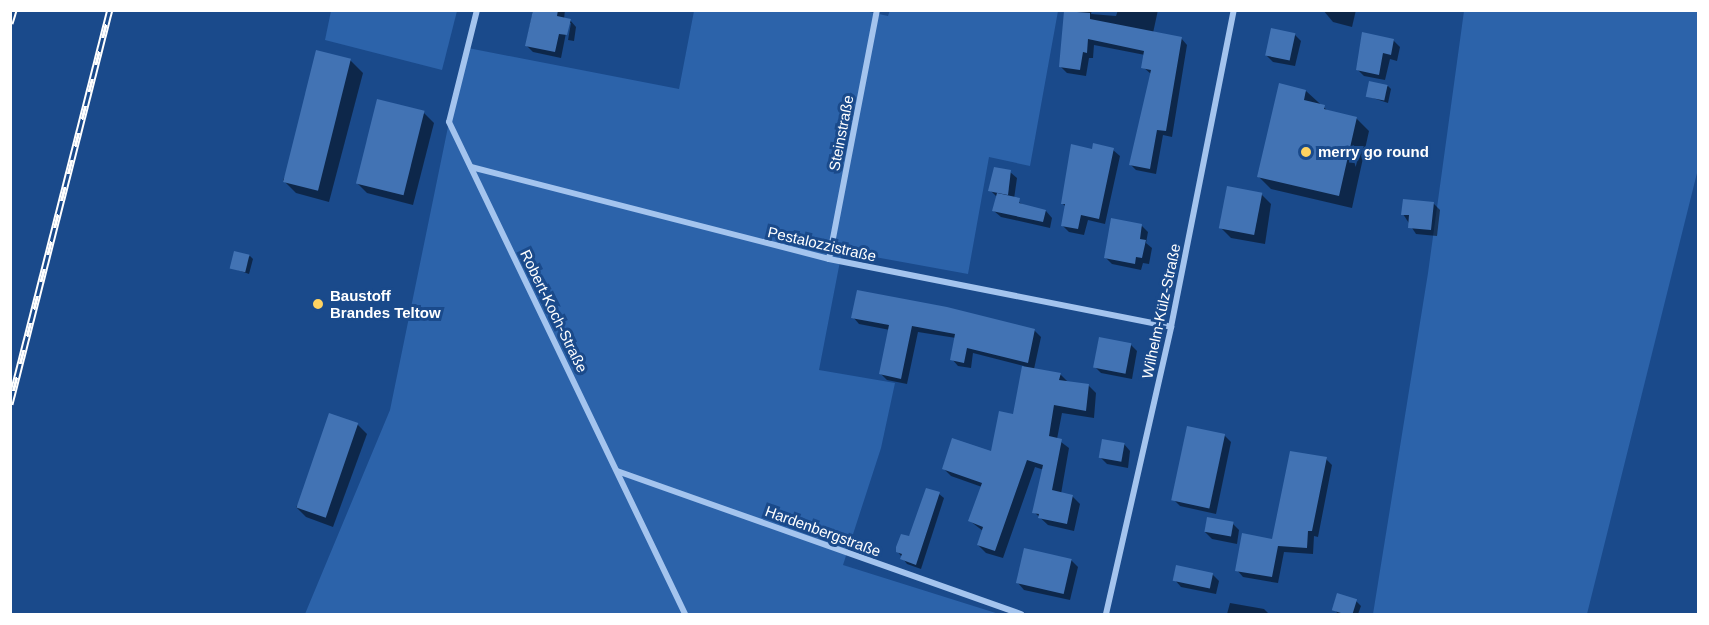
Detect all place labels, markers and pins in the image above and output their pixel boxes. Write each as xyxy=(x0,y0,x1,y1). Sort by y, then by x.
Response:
place label: merry go round xyxy=(1318,143,1429,161)
marker: merry go round xyxy=(1299,145,1313,159)
place label: Baustoff Brandes Teltow xyxy=(330,286,441,321)
marker: Baustoff Brandes Teltow xyxy=(311,297,325,311)

